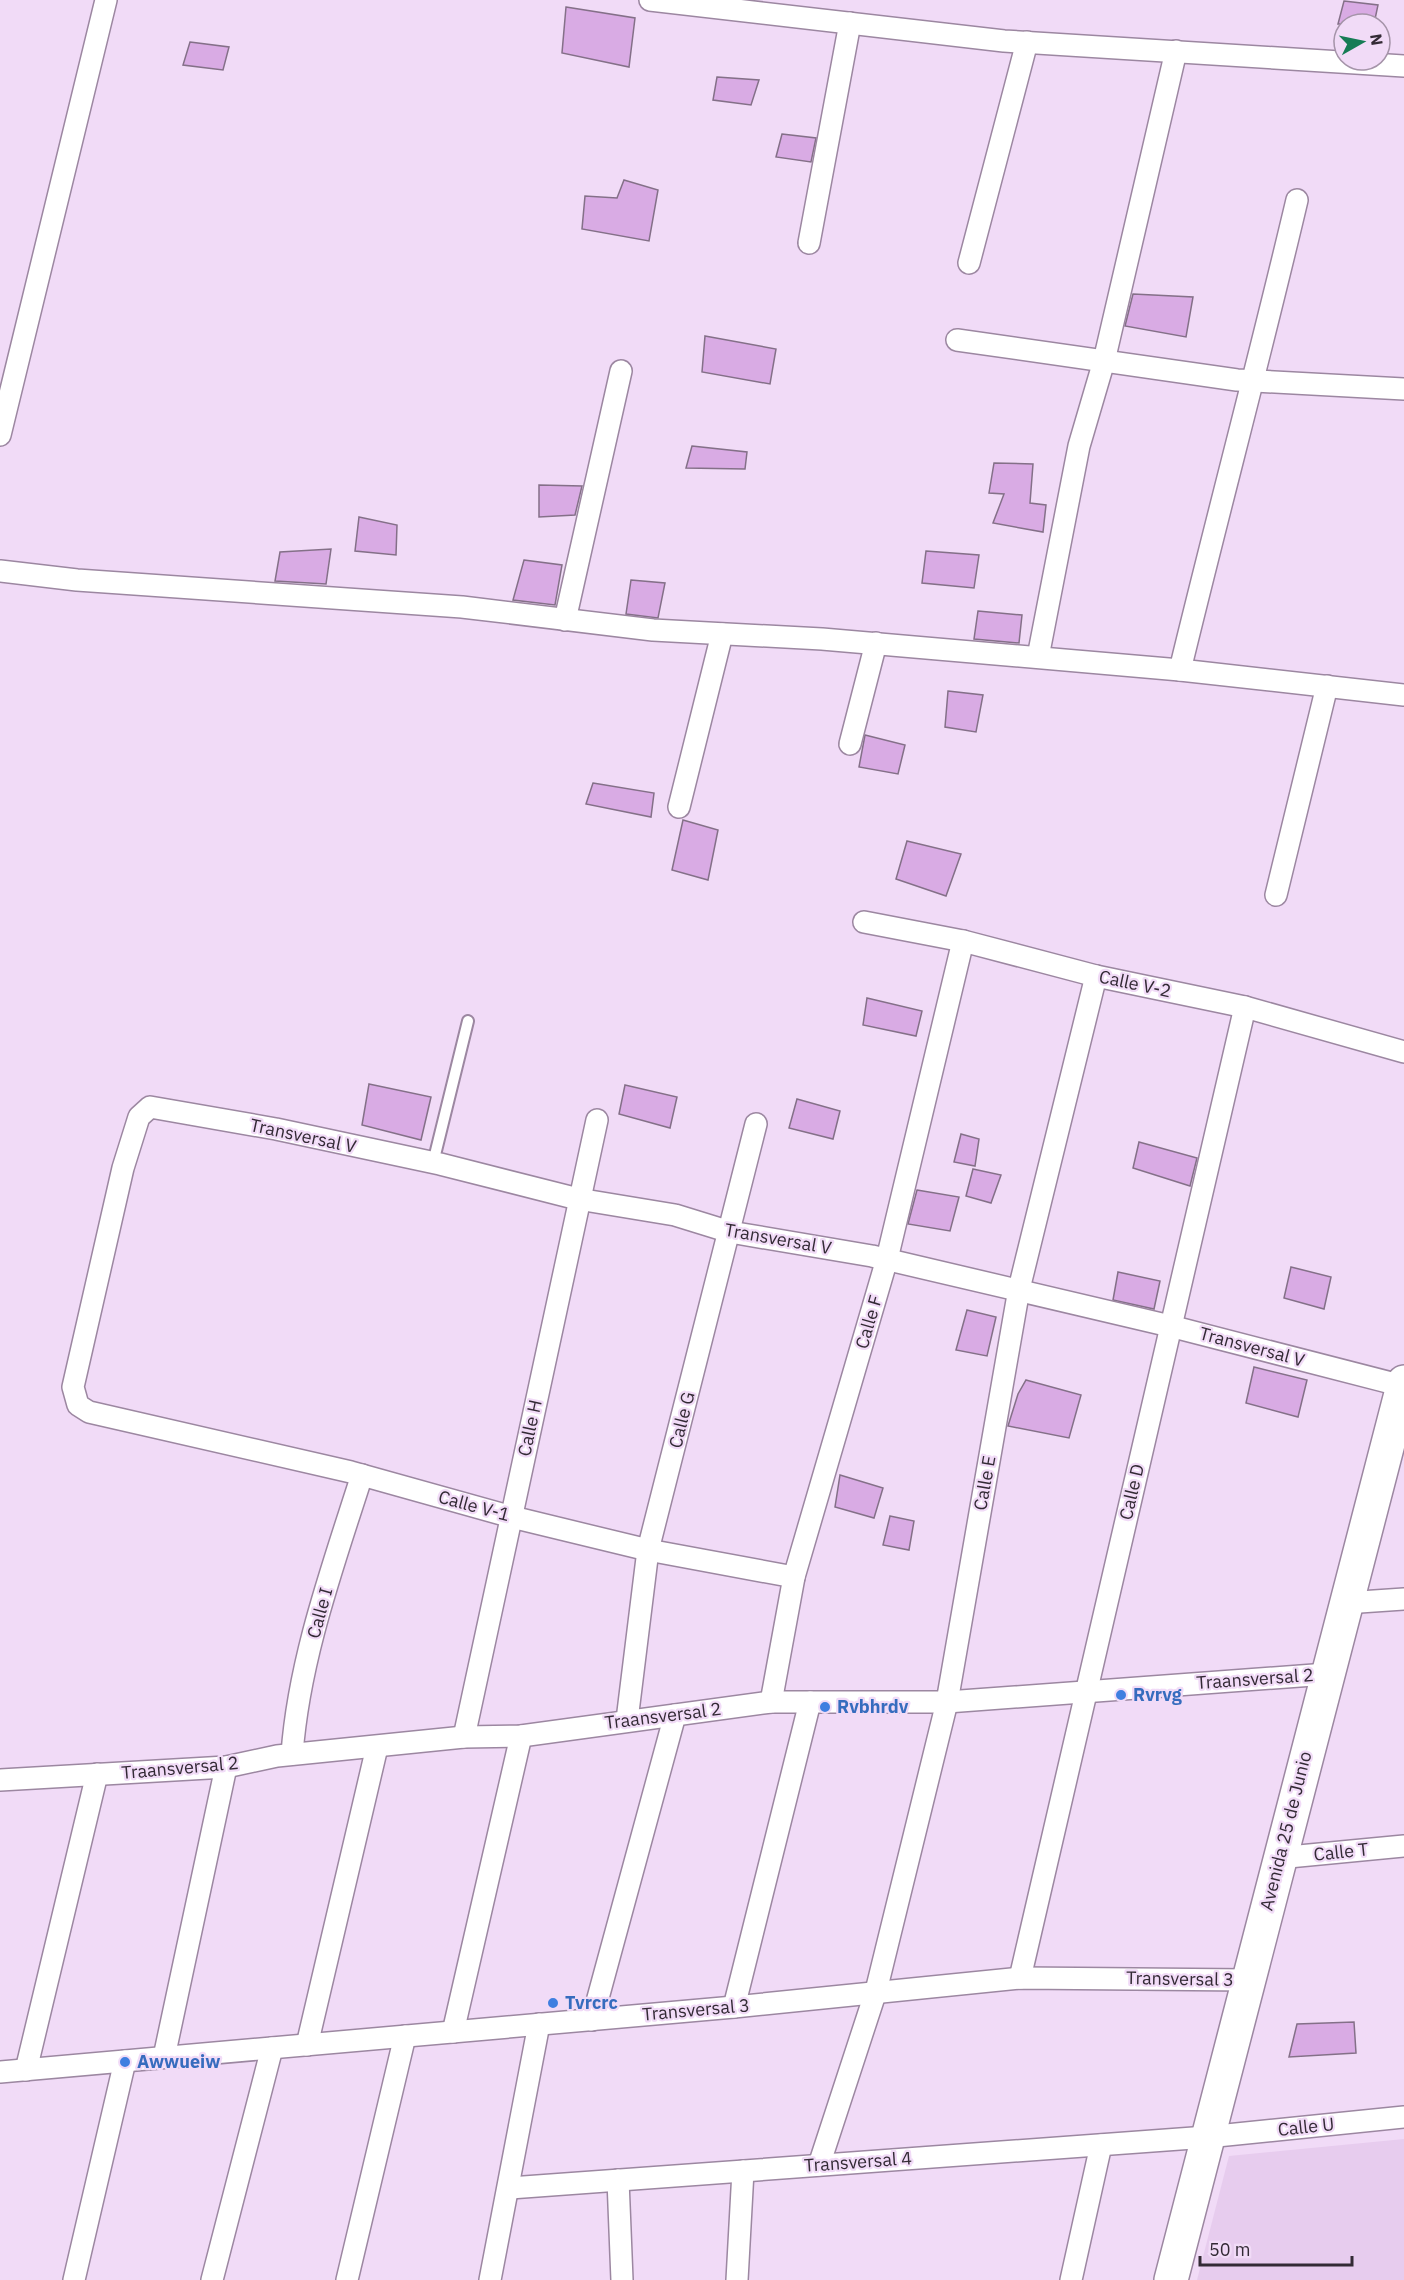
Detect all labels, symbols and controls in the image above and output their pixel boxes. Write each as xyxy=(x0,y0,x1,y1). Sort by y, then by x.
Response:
north arrow xyxy=(1332,12,1392,72)
text: N xyxy=(1366,32,1388,47)
street label: Calle V-2 xyxy=(1097,965,1173,1002)
street label: Transversal V xyxy=(248,1113,358,1158)
street label: Transversal V xyxy=(723,1218,833,1259)
street label: Calle F xyxy=(850,1292,887,1351)
street label: Transversal V xyxy=(1197,1321,1307,1372)
street label: Calle G xyxy=(663,1389,700,1450)
street label: Calle H xyxy=(512,1397,547,1458)
street label: Calle E xyxy=(968,1454,1001,1512)
street label: Calle D xyxy=(1114,1462,1149,1522)
street label: Calle V-1 xyxy=(436,1485,512,1526)
street label: Calle I xyxy=(302,1585,337,1641)
street label: Traansversal 2 xyxy=(1196,1663,1314,1694)
place label: Rvrvg xyxy=(1133,1683,1182,1706)
marker: Rvrvg xyxy=(1114,1688,1128,1702)
place label: Rvbhrdv xyxy=(837,1695,909,1718)
street label: Traansversal 2 xyxy=(603,1697,723,1734)
marker: Rvbhrdv xyxy=(818,1700,832,1714)
street label: Avenida 25 de Junio xyxy=(1255,1749,1316,1913)
street label: Traansversal 2 xyxy=(120,1751,240,1784)
street label: Calle T xyxy=(1312,1837,1369,1866)
street label: Transversal 3 xyxy=(1126,1966,1234,1991)
place label: Tvrcrc xyxy=(565,1991,618,2014)
street label: Transversal 3 xyxy=(641,1993,751,2026)
marker: Tvrcrc xyxy=(546,1996,560,2010)
place label: Awwueiw xyxy=(137,2050,220,2073)
marker: Awwueiw xyxy=(118,2055,132,2069)
street label: Calle U xyxy=(1276,2112,1335,2141)
street label: Transversal 4 xyxy=(803,2146,913,2177)
scale bar xyxy=(1200,2229,1352,2267)
text: 50 m xyxy=(1209,2238,1251,2261)

